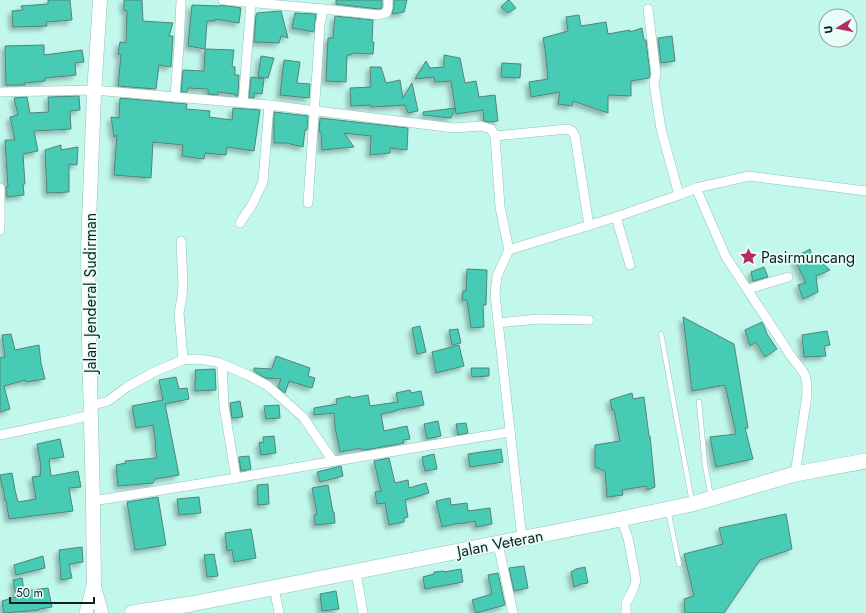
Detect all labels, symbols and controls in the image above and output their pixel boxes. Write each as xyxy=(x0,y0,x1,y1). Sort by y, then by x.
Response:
north arrow xyxy=(818,8,858,48)
text: U xyxy=(820,25,837,35)
street label: Jalan Jenderal Sudirman xyxy=(79,213,102,375)
place label: Pasirmuncang xyxy=(761,246,855,269)
place icon: Pasirmuncang xyxy=(738,247,758,267)
street label: Jalan Veteran xyxy=(453,524,545,563)
scale bar xyxy=(10,579,94,605)
text: 50 m xyxy=(16,584,43,602)

